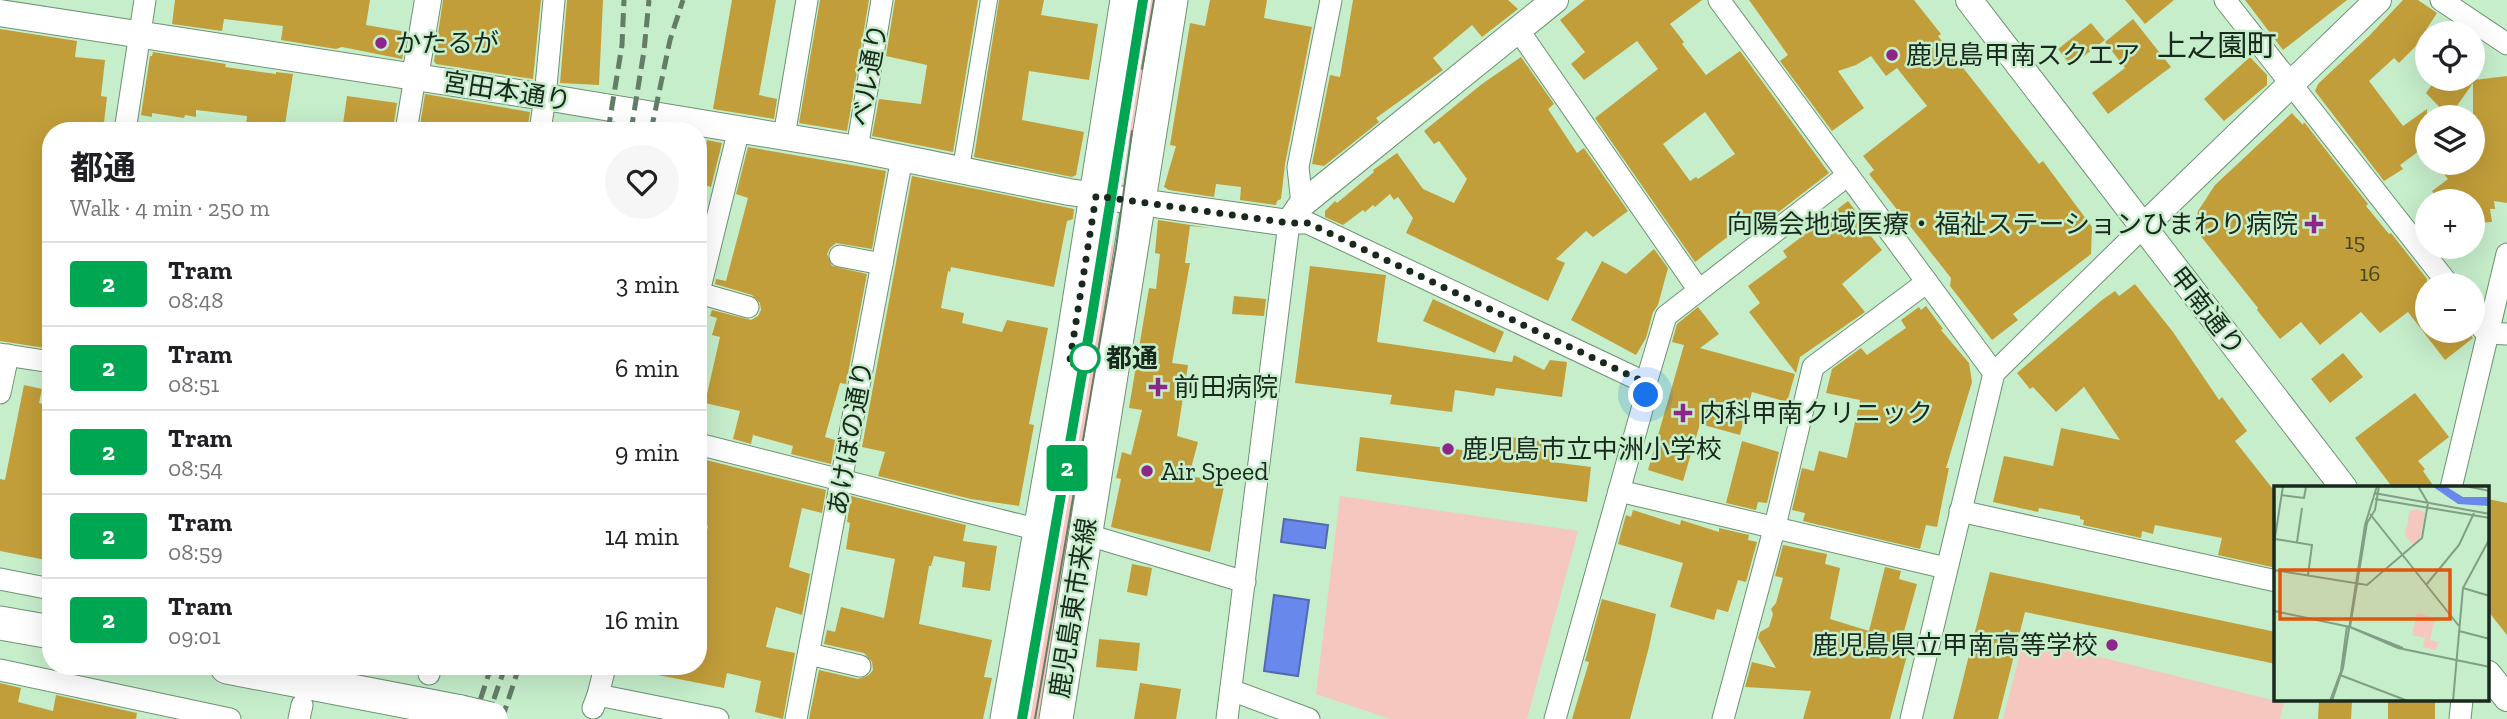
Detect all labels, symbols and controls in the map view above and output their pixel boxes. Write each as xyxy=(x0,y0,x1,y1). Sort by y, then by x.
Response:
street label: ベル通り xyxy=(844,21,894,129)
map controls xyxy=(2415,21,2485,343)
button: locate xyxy=(2415,21,2485,91)
place label: かたるが xyxy=(395,27,499,59)
district label: 上之園町 xyxy=(2157,28,2277,64)
marker: かたるが xyxy=(373,35,389,51)
place label: 鹿児島甲南スクエア xyxy=(1906,39,2140,71)
marker: 鹿児島甲南スクエア xyxy=(1884,47,1900,63)
street label: 宮田本通り xyxy=(440,65,574,117)
button: layers xyxy=(2415,105,2485,175)
button: heart xyxy=(605,145,679,219)
text: 都通 xyxy=(70,148,136,187)
button: + xyxy=(2415,189,2485,259)
text: Walk · 4 min · 250 m xyxy=(70,194,270,222)
place label: 向陽会地域医療・福祉ステーションひまわり病院 xyxy=(1727,208,2298,240)
marker: 向陽会地域医療・福祉ステーションひまわり病院 xyxy=(2304,214,2324,234)
house number: 15 xyxy=(2345,227,2365,255)
text: Tram xyxy=(168,254,232,286)
house number: 16 xyxy=(2359,259,2381,287)
street label: 甲南通り xyxy=(2162,260,2252,362)
text: 3 min xyxy=(616,268,679,300)
text: 2 xyxy=(102,269,115,298)
button: − xyxy=(2415,273,2485,343)
text: 08:48 xyxy=(168,286,224,314)
text: Tram xyxy=(168,338,232,370)
place label: 都通 xyxy=(1106,342,1158,374)
marker: 都通 xyxy=(1070,343,1100,373)
text: 6 min xyxy=(615,352,679,384)
text: 2 xyxy=(102,353,115,382)
street label: あけぼの通り xyxy=(821,358,879,518)
text: 08:51 xyxy=(168,370,219,398)
place label: 前田病院 xyxy=(1174,371,1278,403)
marker: 前田病院 xyxy=(1148,377,1168,397)
your location xyxy=(1628,377,1663,412)
place label: 内科甲南クリニック xyxy=(1699,397,1933,429)
marker: 内科甲南クリニック xyxy=(1673,403,1693,423)
text: Tram xyxy=(168,422,232,454)
place label: 鹿児島市立中洲小学校 xyxy=(1462,433,1722,465)
text: 9 min xyxy=(615,436,679,468)
text: 2 xyxy=(102,437,115,466)
marker: 鹿児島市立中洲小学校 xyxy=(1440,441,1456,457)
line badge: 2 xyxy=(1044,445,1090,491)
text: 2 xyxy=(1061,453,1073,482)
text: 08:54 xyxy=(168,454,223,482)
place label: Air Speed xyxy=(1161,455,1268,487)
marker: Air Speed xyxy=(1139,463,1155,479)
inset map xyxy=(2274,486,2490,702)
text: Tram xyxy=(168,506,232,538)
street label: 鹿児島東市来線 xyxy=(1043,516,1103,700)
text: 14 min xyxy=(604,520,679,552)
text: 2 xyxy=(102,521,115,550)
text: 08:59 xyxy=(168,538,223,566)
text: Tram xyxy=(168,590,232,622)
text: 16 min xyxy=(605,604,679,636)
text: 2 xyxy=(102,605,115,634)
text: 09:01 xyxy=(168,622,221,650)
place label: 鹿児島県立甲南高等学校 xyxy=(1812,629,2098,661)
marker: 鹿児島県立甲南高等学校 xyxy=(2104,637,2120,653)

